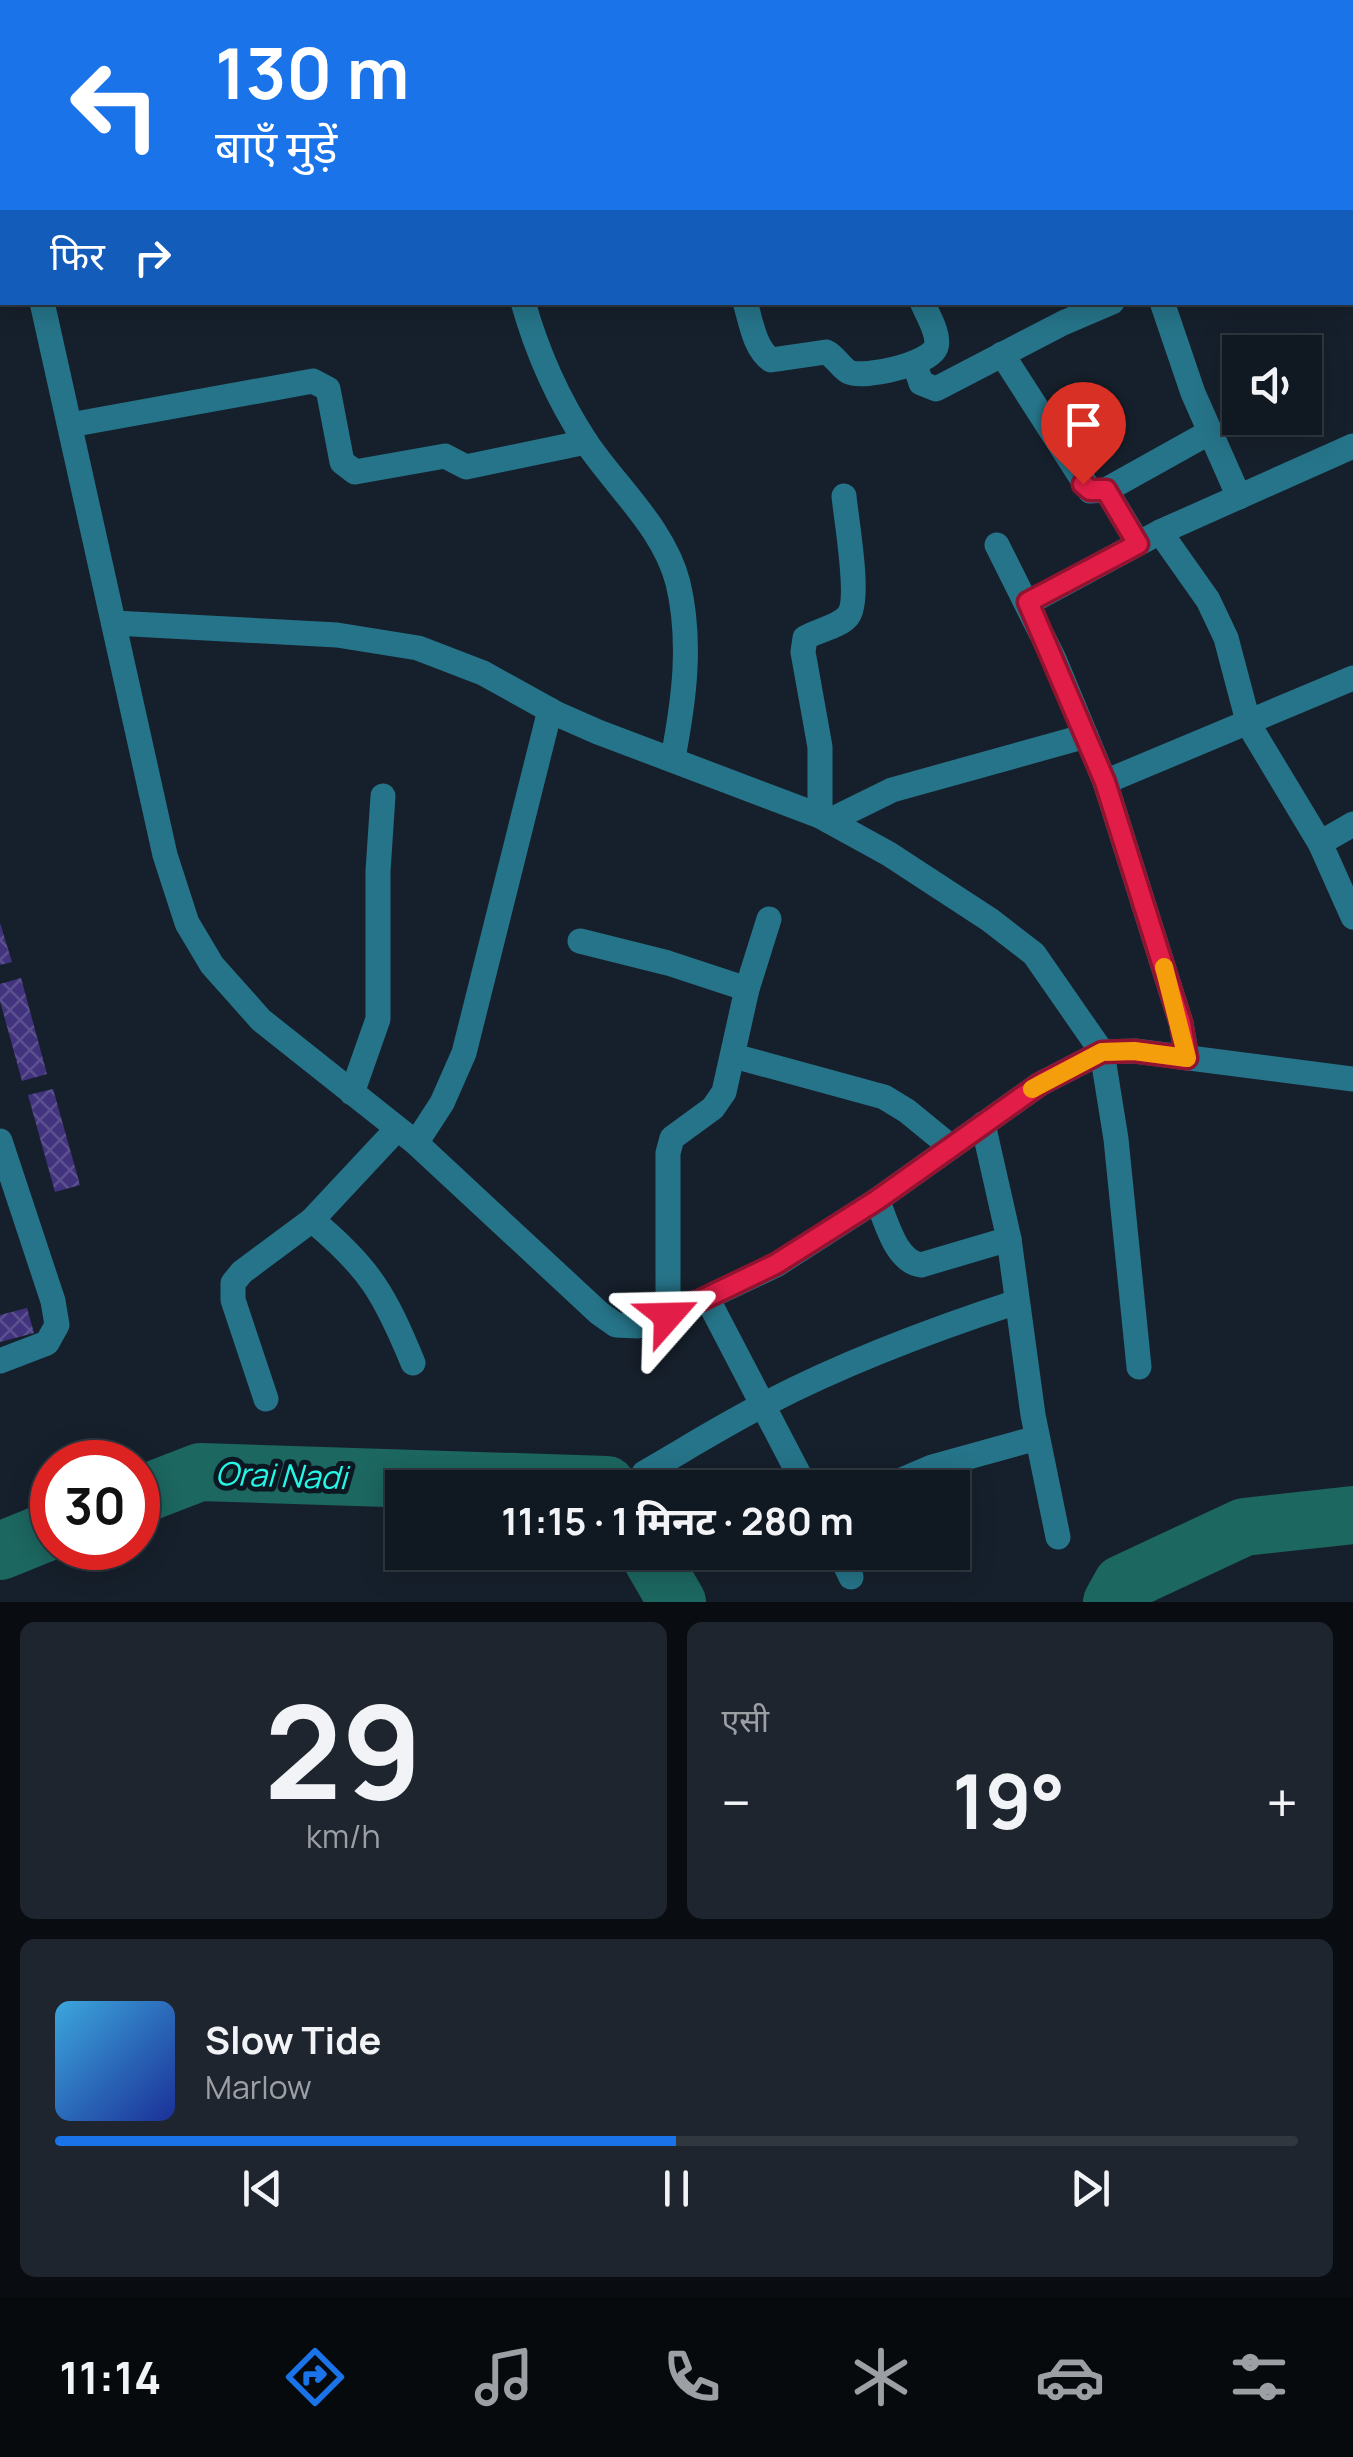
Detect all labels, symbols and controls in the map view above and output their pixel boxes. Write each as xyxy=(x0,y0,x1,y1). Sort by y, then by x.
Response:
text: 130 m xyxy=(215,24,409,120)
icon: left xyxy=(50,40,180,170)
text: बाएँ मुड़ें xyxy=(215,115,337,177)
text: फिर xyxy=(50,229,105,281)
icon: right xyxy=(125,230,180,285)
map controls xyxy=(1222,335,1322,435)
button: sound xyxy=(1222,335,1322,435)
pin xyxy=(1041,382,1126,485)
icon: arrive xyxy=(1056,397,1111,452)
position arrow xyxy=(616,1264,720,1368)
speed limit sign: 30 xyxy=(30,1440,160,1570)
water label: Orai Nadi xyxy=(214,1451,351,1499)
text: 11:15 · 1 मिनट · 280 m xyxy=(501,1494,854,1546)
text: 29 xyxy=(264,1660,422,1838)
text: एसी xyxy=(722,1698,769,1742)
text: 19° xyxy=(952,1749,1065,1852)
text: − xyxy=(722,1764,751,1840)
text: + xyxy=(1266,1764,1298,1840)
text: km/h xyxy=(306,1814,380,1858)
text: Slow Tide xyxy=(205,2013,382,2065)
text: Marlow xyxy=(205,2065,312,2109)
icon: previous xyxy=(235,2161,290,2216)
icon: pause xyxy=(649,2161,704,2216)
icon: next xyxy=(1063,2161,1118,2216)
icon: directions xyxy=(280,2342,350,2412)
icon: music xyxy=(469,2342,539,2412)
icon: phone xyxy=(657,2342,727,2412)
icon: climate xyxy=(846,2342,916,2412)
icon: car xyxy=(1035,2342,1105,2412)
icon: filters xyxy=(1224,2342,1294,2412)
text: 11:14 xyxy=(59,2346,161,2408)

